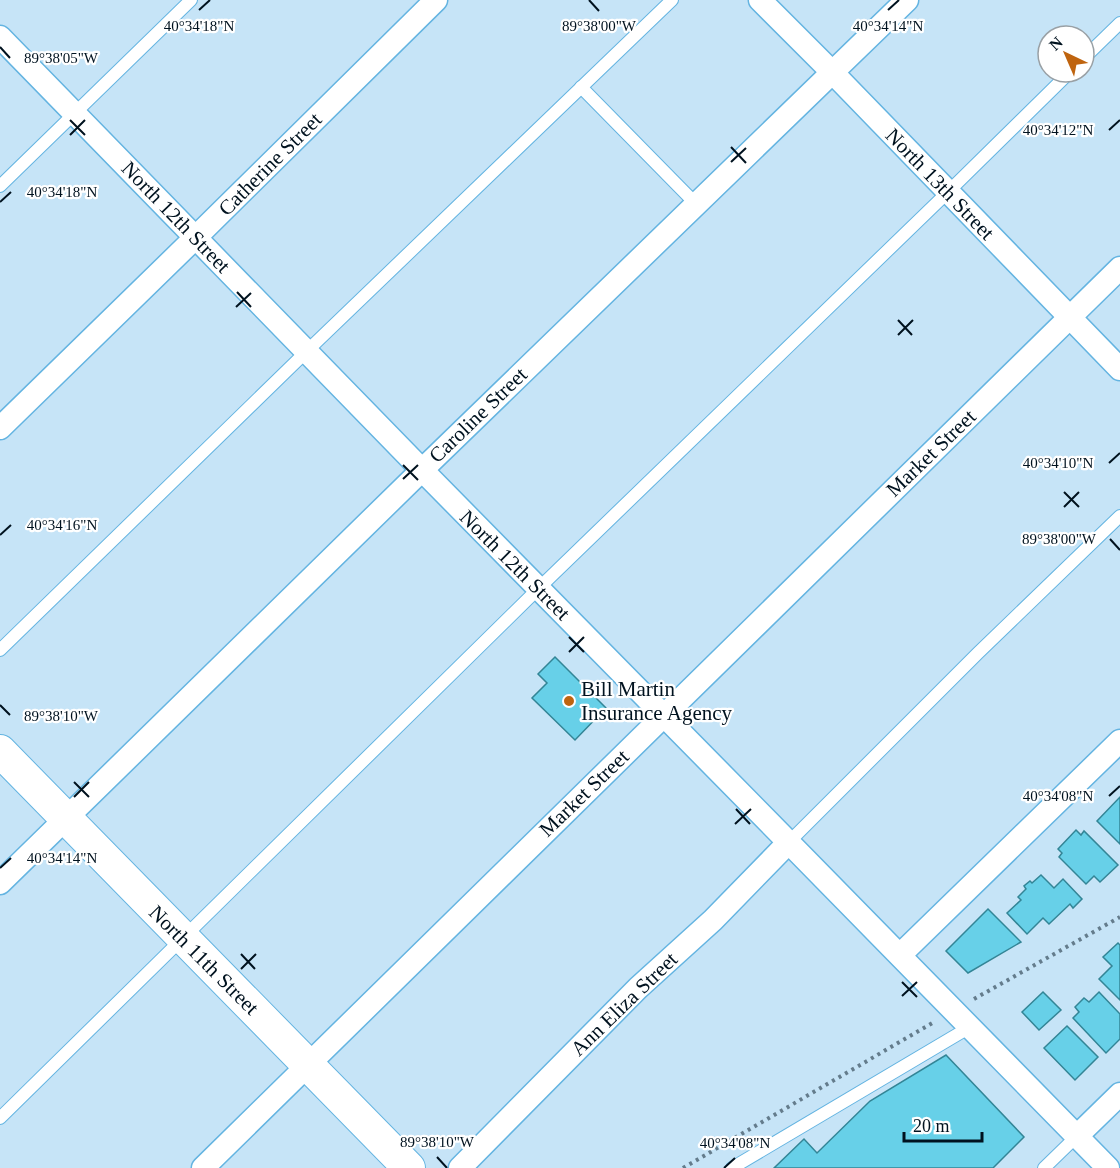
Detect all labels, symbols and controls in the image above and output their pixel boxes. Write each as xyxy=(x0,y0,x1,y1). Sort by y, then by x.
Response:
text: 40°34'18"N xyxy=(164,18,234,34)
text: 89°38'00"W xyxy=(562,18,637,34)
text: 40°34'14"N xyxy=(853,18,923,34)
north arrow xyxy=(1036,24,1096,84)
text: N xyxy=(1046,33,1066,54)
text: 89°38'05"W xyxy=(24,50,99,66)
street label: Catherine Street xyxy=(213,107,327,221)
text: 40°34'12"N xyxy=(1023,122,1093,138)
street label: North 13th Street xyxy=(881,123,999,245)
street label: North 12th Street xyxy=(117,156,235,278)
text: 40°34'18"N xyxy=(27,184,97,200)
street label: Caroline Street xyxy=(424,362,532,468)
street label: Market Street xyxy=(881,404,981,502)
text: 40°34'10"N xyxy=(1023,455,1093,471)
street label: North 12th Street xyxy=(455,505,575,625)
text: 40°34'16"N xyxy=(27,517,97,533)
text: 89°38'00"W xyxy=(1022,531,1097,547)
place label: Bill Martin Insurance Agency xyxy=(581,677,733,725)
marker: Bill Martin Insurance Agency xyxy=(562,694,576,708)
text: 89°38'10"W xyxy=(24,708,99,724)
street label: Market Street xyxy=(534,744,634,842)
text: 40°34'08"N xyxy=(1023,788,1093,804)
text: 40°34'14"N xyxy=(27,850,97,866)
street label: North 11th Street xyxy=(144,900,264,1020)
street label: Ann Eliza Street xyxy=(566,947,682,1061)
scale bar xyxy=(904,1105,982,1143)
text: 20 m xyxy=(913,1116,950,1136)
text: 89°38'10"W xyxy=(400,1134,475,1150)
text: 40°34'08"N xyxy=(700,1135,770,1151)

